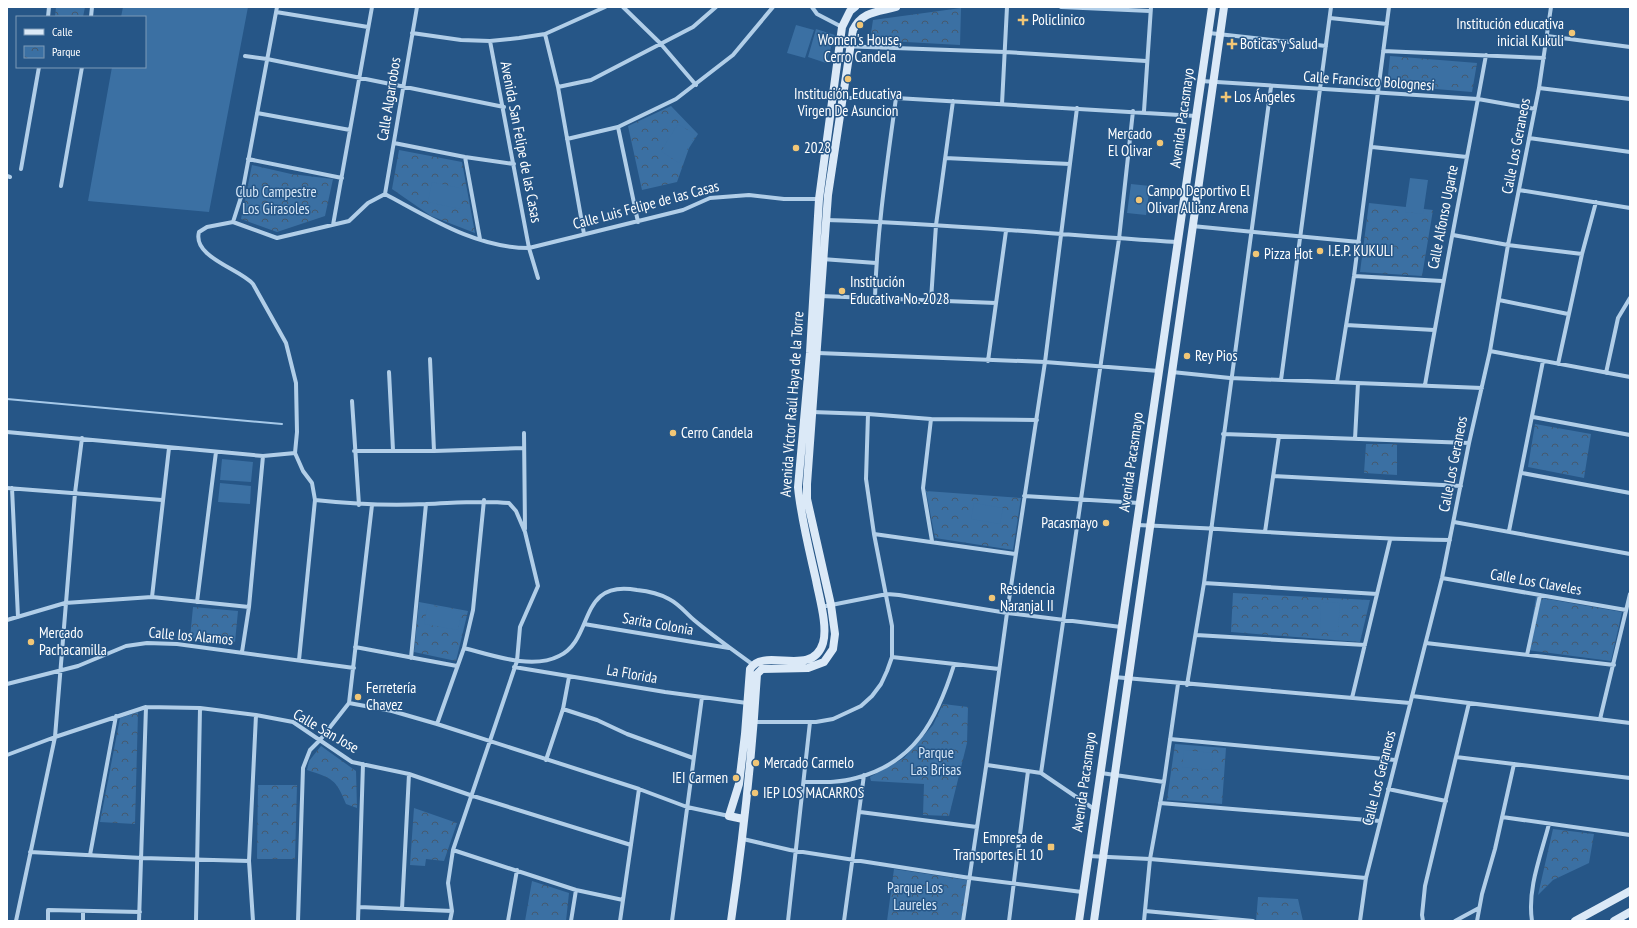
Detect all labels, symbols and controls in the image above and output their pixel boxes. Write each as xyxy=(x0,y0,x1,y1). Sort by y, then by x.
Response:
place label: Policlinico xyxy=(1032,10,1085,29)
marker: Policlinico xyxy=(1017,14,1029,26)
place label: Institución educativa inicial Kukuli xyxy=(1456,14,1564,50)
legend xyxy=(16,16,146,68)
marker: Women's House, Cerro Candela xyxy=(855,20,865,30)
text: Calle xyxy=(52,24,73,39)
marker: Institución educativa inicial Kukuli xyxy=(1567,28,1577,38)
place label: Women's House, Cerro Candela xyxy=(818,30,902,66)
place label: Boticas y Salud xyxy=(1240,34,1318,53)
marker: Boticas y Salud xyxy=(1227,39,1237,49)
text: Parque xyxy=(52,44,81,59)
street label: Calle Algarrobos xyxy=(373,56,404,142)
street label: Avenida San Felipe de las Casas xyxy=(497,60,546,224)
street label: Calle Francisco Bolognesi xyxy=(1303,66,1435,95)
street label: Avenida Pacasmayo xyxy=(1165,67,1198,169)
marker: Institución Educativa Virgen De Asuncion xyxy=(843,74,853,84)
place label: Institución Educativa Virgen De Asuncion xyxy=(794,84,902,120)
place label: Los Ángeles xyxy=(1234,87,1295,106)
marker: Los Ángeles xyxy=(1221,92,1231,102)
street label: Calle Los Geraneos xyxy=(1497,96,1534,195)
place label: Mercado El Olivar xyxy=(1108,124,1153,160)
place label: 2028 xyxy=(804,138,831,157)
marker: Mercado El Olivar xyxy=(1155,138,1165,148)
marker: 2028 xyxy=(791,143,801,153)
street label: Calle Alfonso Ugarte xyxy=(1423,163,1462,271)
street label: Calle Luis Felipe de las Casas xyxy=(571,176,721,233)
place label: Campo Deportivo El Olivar Allianz Arena xyxy=(1147,181,1250,217)
park label: Club Campestre Los Girasoles xyxy=(235,182,317,218)
marker: Campo Deportivo El Olivar Allianz Arena xyxy=(1134,195,1144,205)
place label: I.E.P. KUKULI xyxy=(1328,241,1393,260)
place label: Pizza Hot xyxy=(1264,244,1313,263)
marker: I.E.P. KUKULI xyxy=(1315,246,1325,256)
marker: Pizza Hot xyxy=(1251,249,1261,259)
place label: Institución Educativa No. 2028 xyxy=(850,272,950,308)
marker: Institución Educativa No. 2028 xyxy=(837,286,847,296)
street label: Avenida Víctor Raúl Haya de la Torre xyxy=(776,311,807,497)
place label: Rey Pios xyxy=(1195,346,1238,365)
marker: Rey Pios xyxy=(1182,351,1192,361)
street label: Avenida Pacasmayo xyxy=(1114,411,1147,513)
street label: Calle Los Geraneos xyxy=(1434,414,1471,513)
place label: Cerro Candela xyxy=(681,423,753,442)
marker: Cerro Candela xyxy=(668,428,678,438)
place label: Pacasmayo xyxy=(1041,513,1098,532)
marker: Pacasmayo xyxy=(1101,518,1111,528)
street label: Calle Los Claveles xyxy=(1489,564,1583,599)
place label: Residencia Naranjal II xyxy=(1000,579,1055,615)
marker: Residencia Naranjal II xyxy=(987,593,997,603)
street label: Sarita Colonia xyxy=(621,608,695,639)
street label: Calle los Alamos xyxy=(148,622,234,649)
place label: Mercado Pachacamilla xyxy=(39,623,107,659)
marker: Mercado Pachacamilla xyxy=(26,637,36,647)
street label: La Florida xyxy=(605,660,659,687)
place label: Ferretería Chavez xyxy=(366,678,416,714)
marker: Ferretería Chavez xyxy=(353,692,363,702)
street label: Calle San Jose xyxy=(290,704,362,757)
street label: Calle Los Geraneos xyxy=(1358,728,1399,827)
street label: Avenida Pacasmayo xyxy=(1067,731,1100,833)
park label: Parque Las Brisas xyxy=(911,743,961,779)
place label: Mercado Carmelo xyxy=(764,753,854,772)
marker: Mercado Carmelo xyxy=(751,758,761,768)
place label: IEI Carmen xyxy=(672,768,728,787)
marker: IEI Carmen xyxy=(731,773,741,783)
place label: IEP LOS MACARROS xyxy=(763,783,864,802)
marker: IEP LOS MACARROS xyxy=(750,788,760,798)
place label: Empresa de Transportes El 10 xyxy=(953,828,1043,864)
marker: Empresa de Transportes El 10 xyxy=(1046,842,1056,852)
park label: Parque Los Laureles xyxy=(887,878,943,914)

